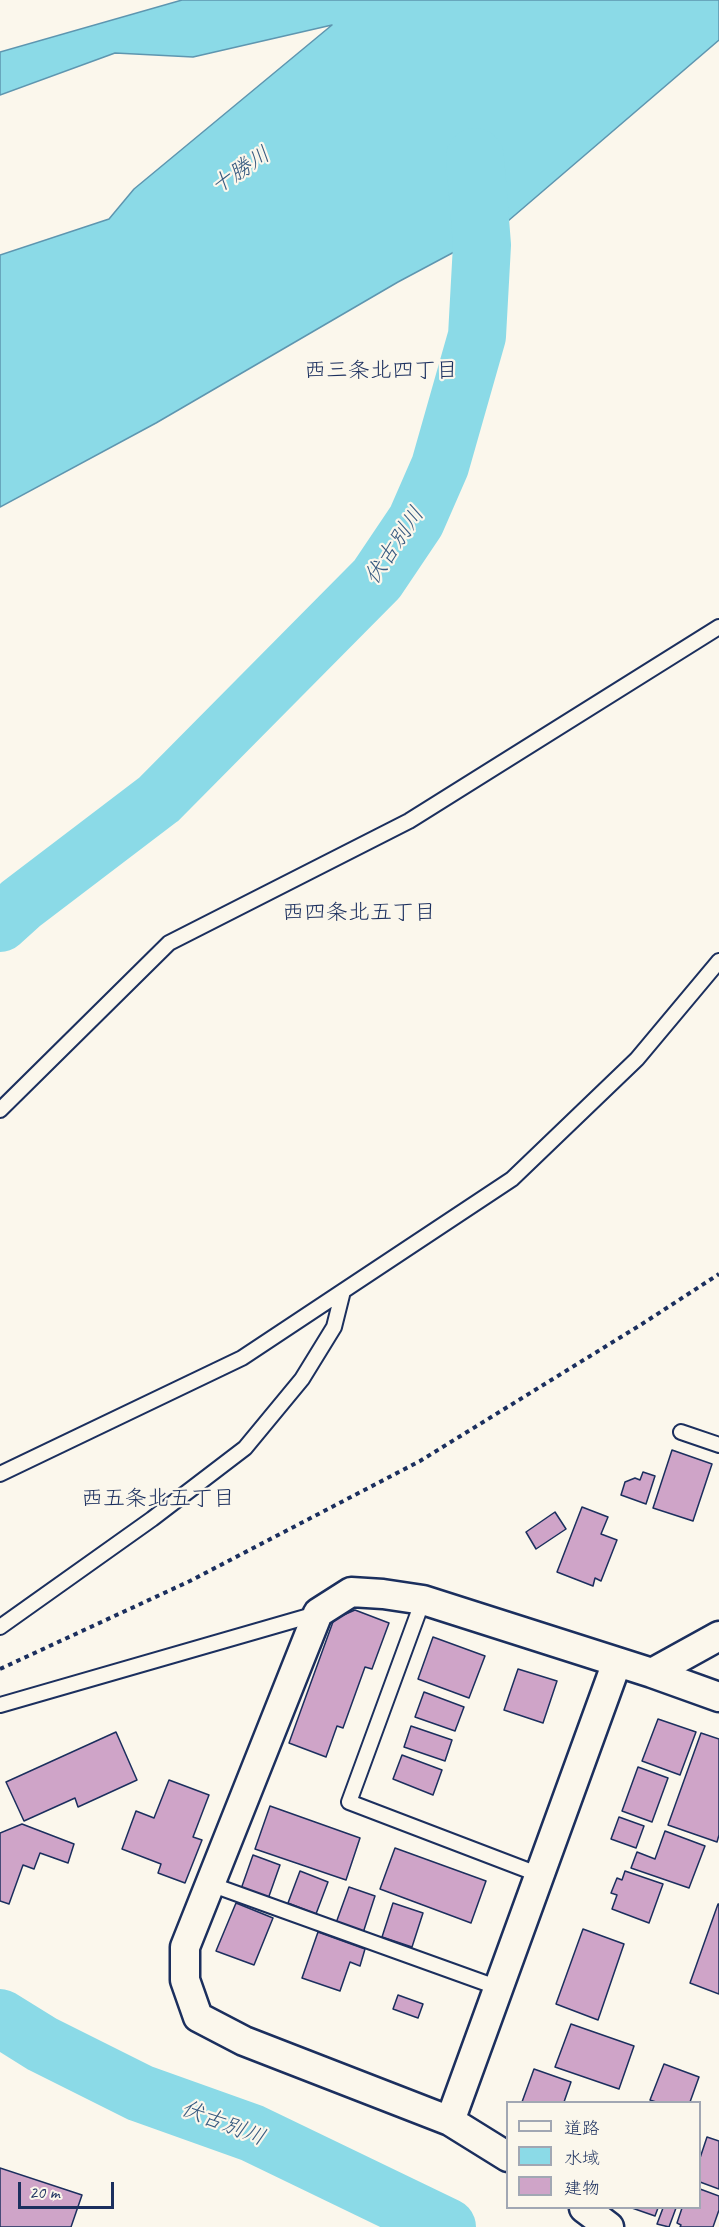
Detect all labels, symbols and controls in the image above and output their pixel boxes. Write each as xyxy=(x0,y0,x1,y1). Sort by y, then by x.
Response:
water label: 十勝川 xyxy=(206,142,276,200)
district label: 西三条北四丁目 xyxy=(304,358,458,384)
water label: 伏古別川 xyxy=(359,502,431,590)
district label: 西四条北五丁目 xyxy=(282,900,436,926)
district label: 西五条北五丁目 xyxy=(81,1486,235,1512)
water label: 伏古別川 xyxy=(177,2096,269,2152)
legend xyxy=(506,2101,701,2209)
text: 道路 xyxy=(564,2117,600,2139)
text: 水域 xyxy=(564,2147,600,2169)
scale bar xyxy=(21,2170,117,2208)
text: 建物 xyxy=(564,2177,600,2199)
text: 20 m xyxy=(29,2181,60,2203)

